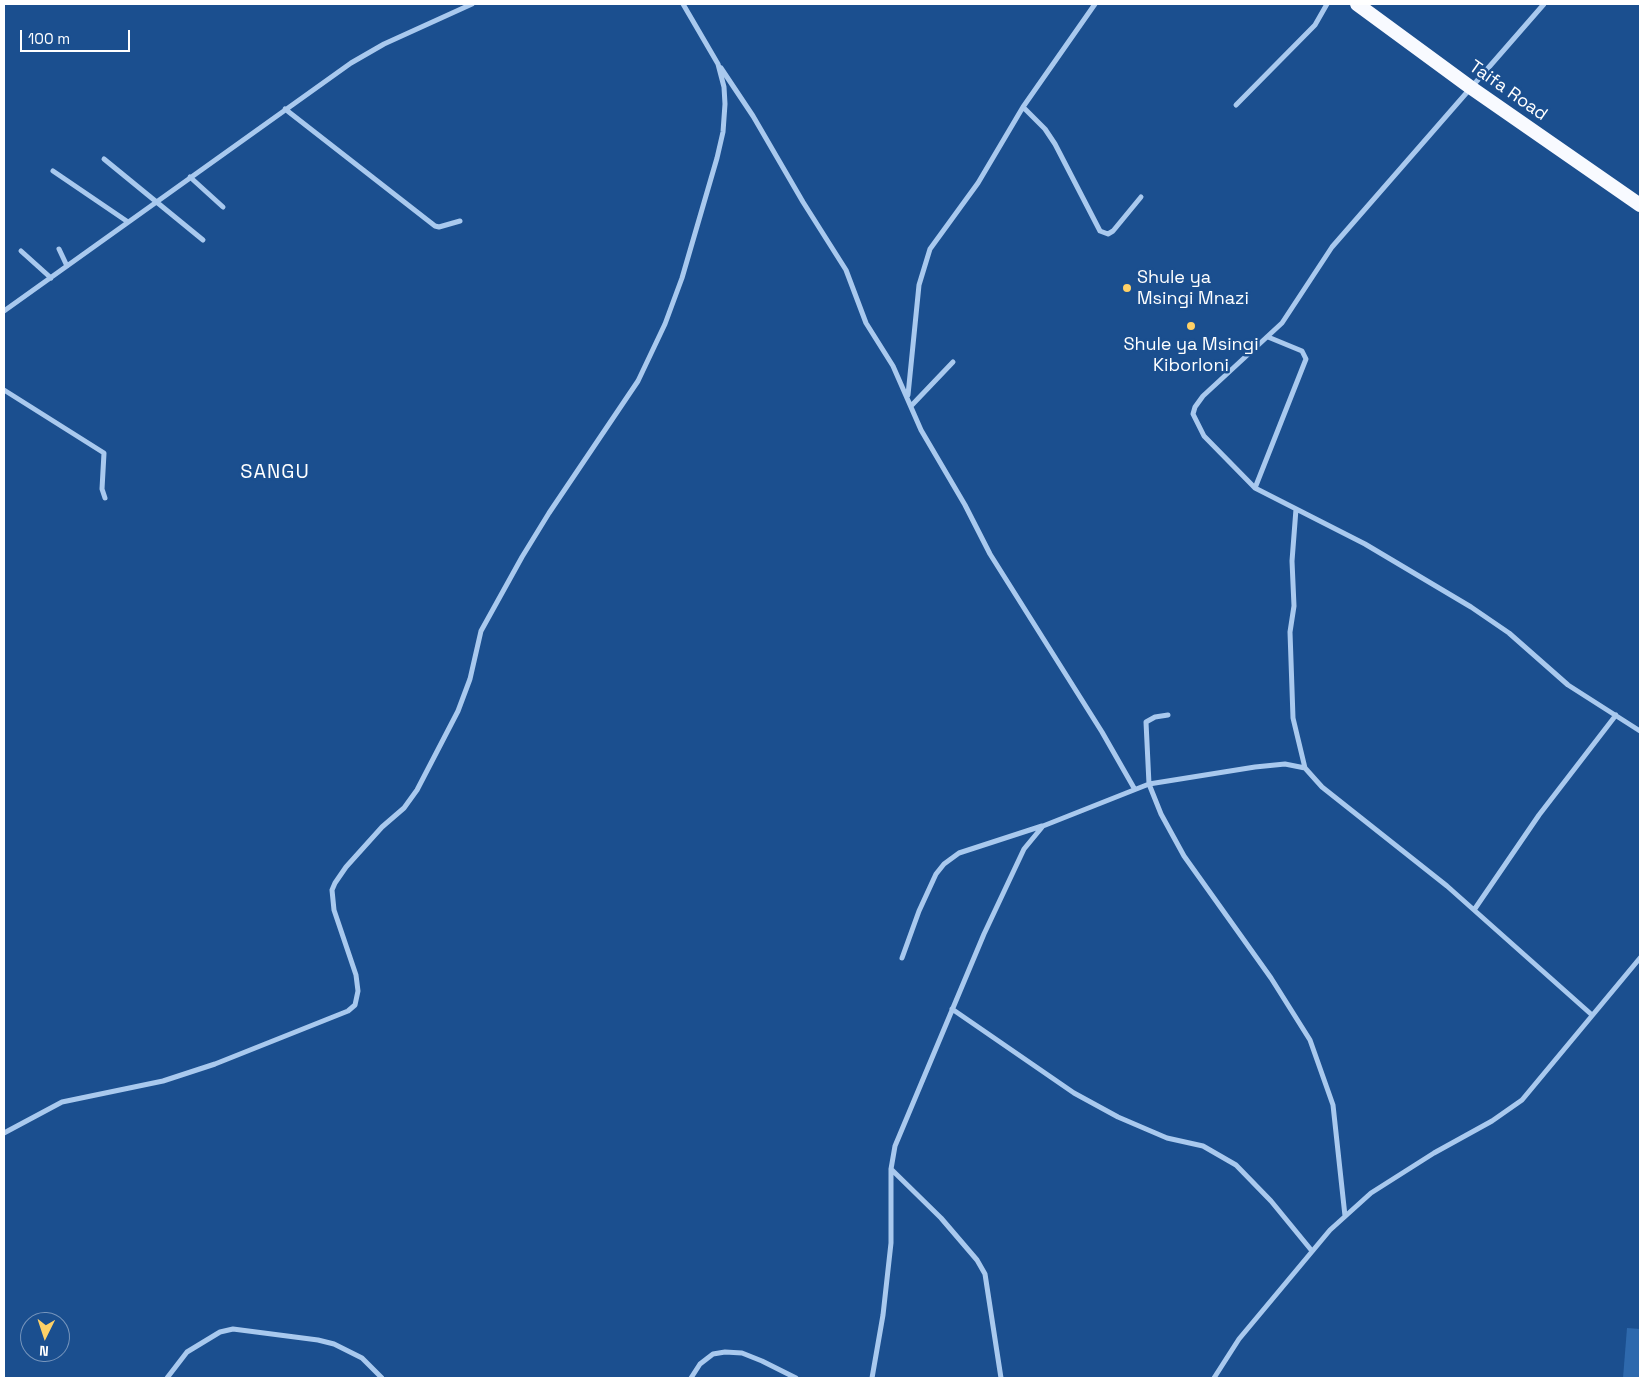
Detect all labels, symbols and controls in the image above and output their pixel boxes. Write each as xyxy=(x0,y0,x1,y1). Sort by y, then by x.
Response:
scale bar xyxy=(22,20,132,52)
text: 100 m xyxy=(28,29,70,48)
street label: Taifa Road xyxy=(1465,56,1551,126)
place label: Shule ya Msingi Mnazi xyxy=(1137,267,1249,310)
marker: Shule ya Msingi Mnazi xyxy=(1121,282,1133,294)
marker: Shule ya Msingi Kiborloni xyxy=(1185,320,1197,332)
place label: Shule ya Msingi Kiborloni xyxy=(1123,334,1259,376)
district label: SANGU xyxy=(240,461,310,485)
north arrow xyxy=(20,1312,70,1362)
text: N xyxy=(39,1342,49,1360)

